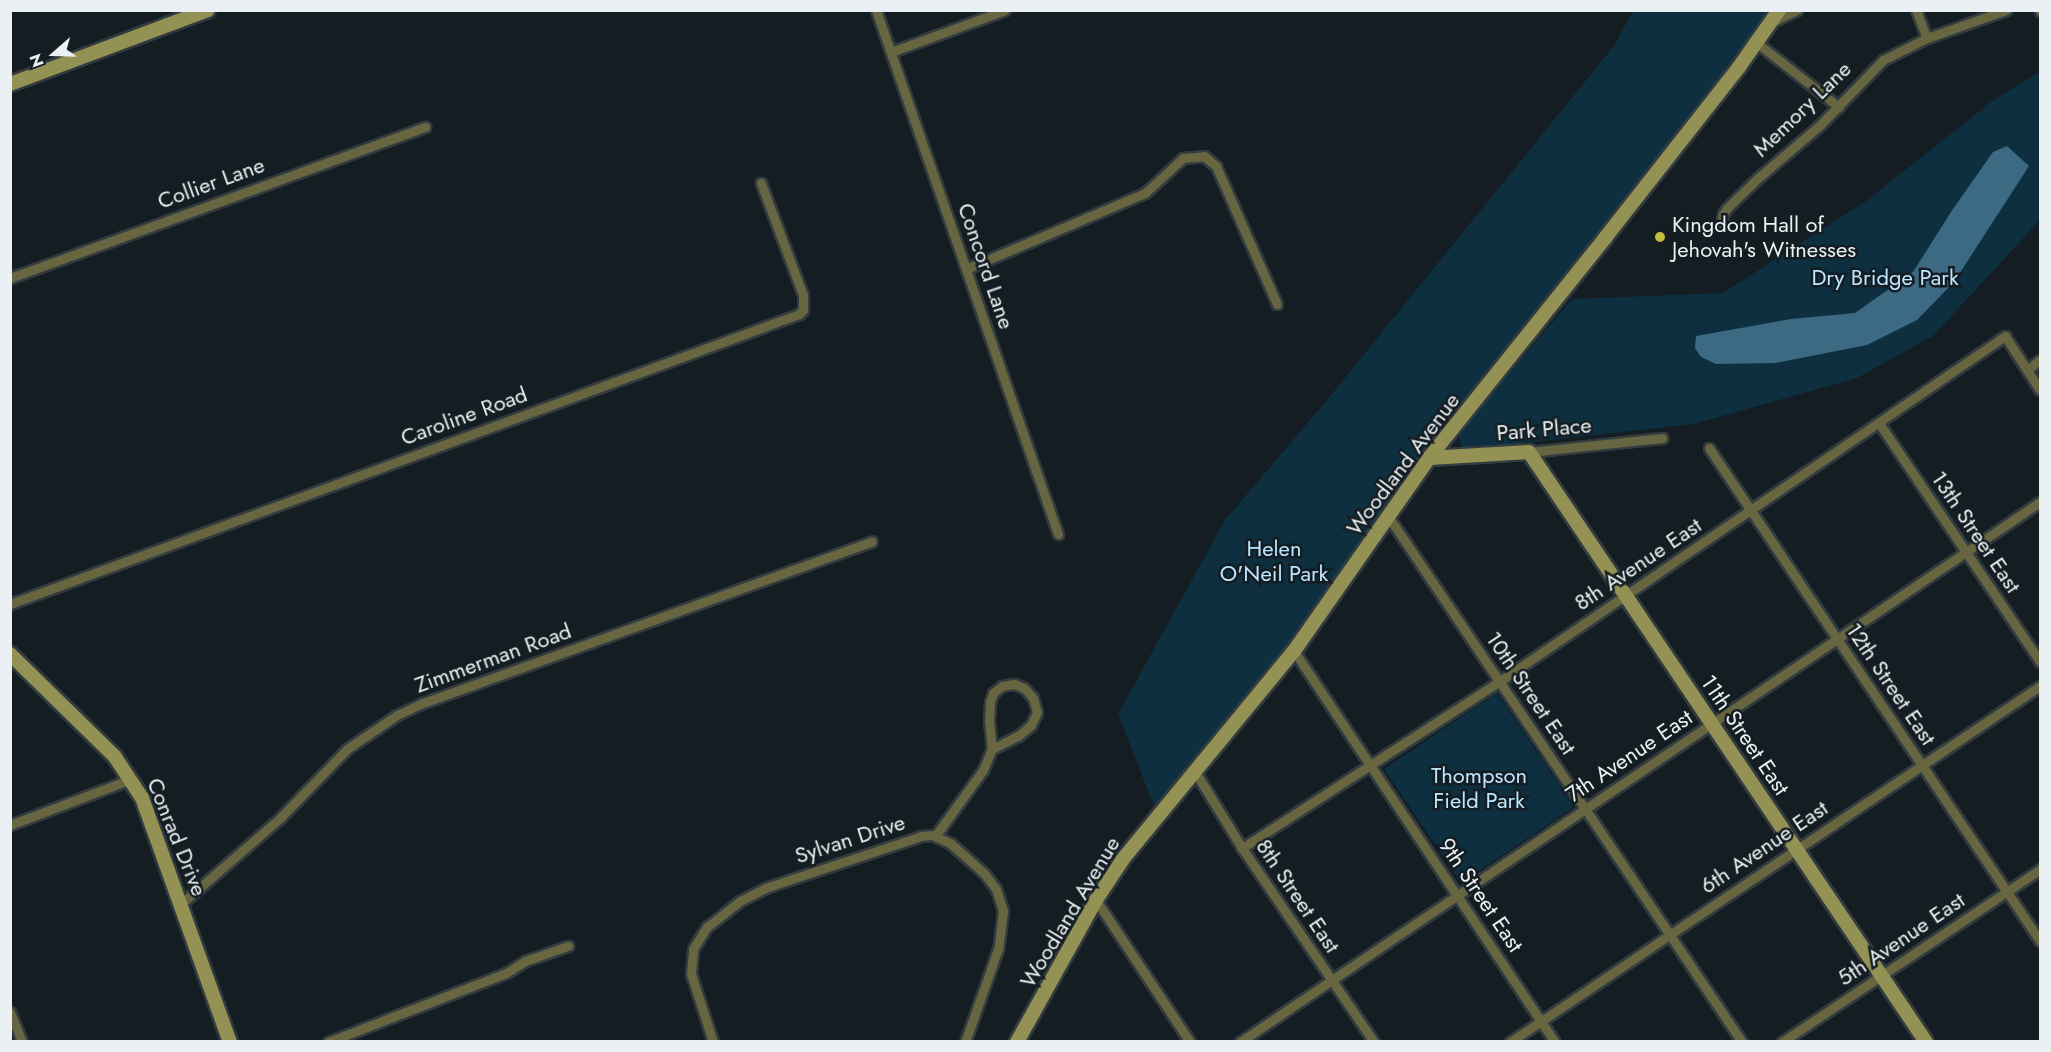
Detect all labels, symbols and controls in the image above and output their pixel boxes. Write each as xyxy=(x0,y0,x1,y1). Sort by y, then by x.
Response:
north arrow xyxy=(24,24,84,84)
text: N xyxy=(24,50,50,70)
street label: Memory Lane xyxy=(1747,56,1857,162)
street label: Collier Lane xyxy=(154,151,268,215)
street label: Concord Lane xyxy=(952,200,1020,332)
place label: Kingdom Hall of Jehovah's Witnesses xyxy=(1672,211,1856,262)
marker: Kingdom Hall of Jehovah's Witnesses xyxy=(1653,230,1667,244)
park label: Dry Bridge Park xyxy=(1811,265,1959,291)
street label: Caroline Road xyxy=(397,381,531,451)
street label: Woodland Avenue xyxy=(1341,388,1465,540)
street label: Park Place xyxy=(1495,412,1593,446)
street label: 13th Street East xyxy=(1926,466,2026,598)
street label: 8th Avenue East xyxy=(1570,512,1706,616)
park label: Helen O'Neil Park xyxy=(1220,535,1328,586)
street label: Zimmerman Road xyxy=(411,618,575,698)
street label: 12th Street East xyxy=(1840,618,1942,750)
street label: 10th Street East xyxy=(1480,627,1582,759)
street label: 11th Street East xyxy=(1695,670,1795,800)
street label: 7th Avenue East xyxy=(1561,704,1697,808)
park label: Thompson Field Park xyxy=(1431,762,1527,813)
street label: Conrad Drive xyxy=(141,774,213,900)
street label: 6th Avenue East xyxy=(1695,795,1833,899)
street label: Sylvan Drive xyxy=(792,809,908,869)
street label: Woodland Avenue xyxy=(1015,832,1125,992)
street label: 9th Street East xyxy=(1433,833,1529,957)
street label: 8th Street East xyxy=(1250,834,1346,958)
street label: 5th Avenue East xyxy=(1832,887,1970,991)

